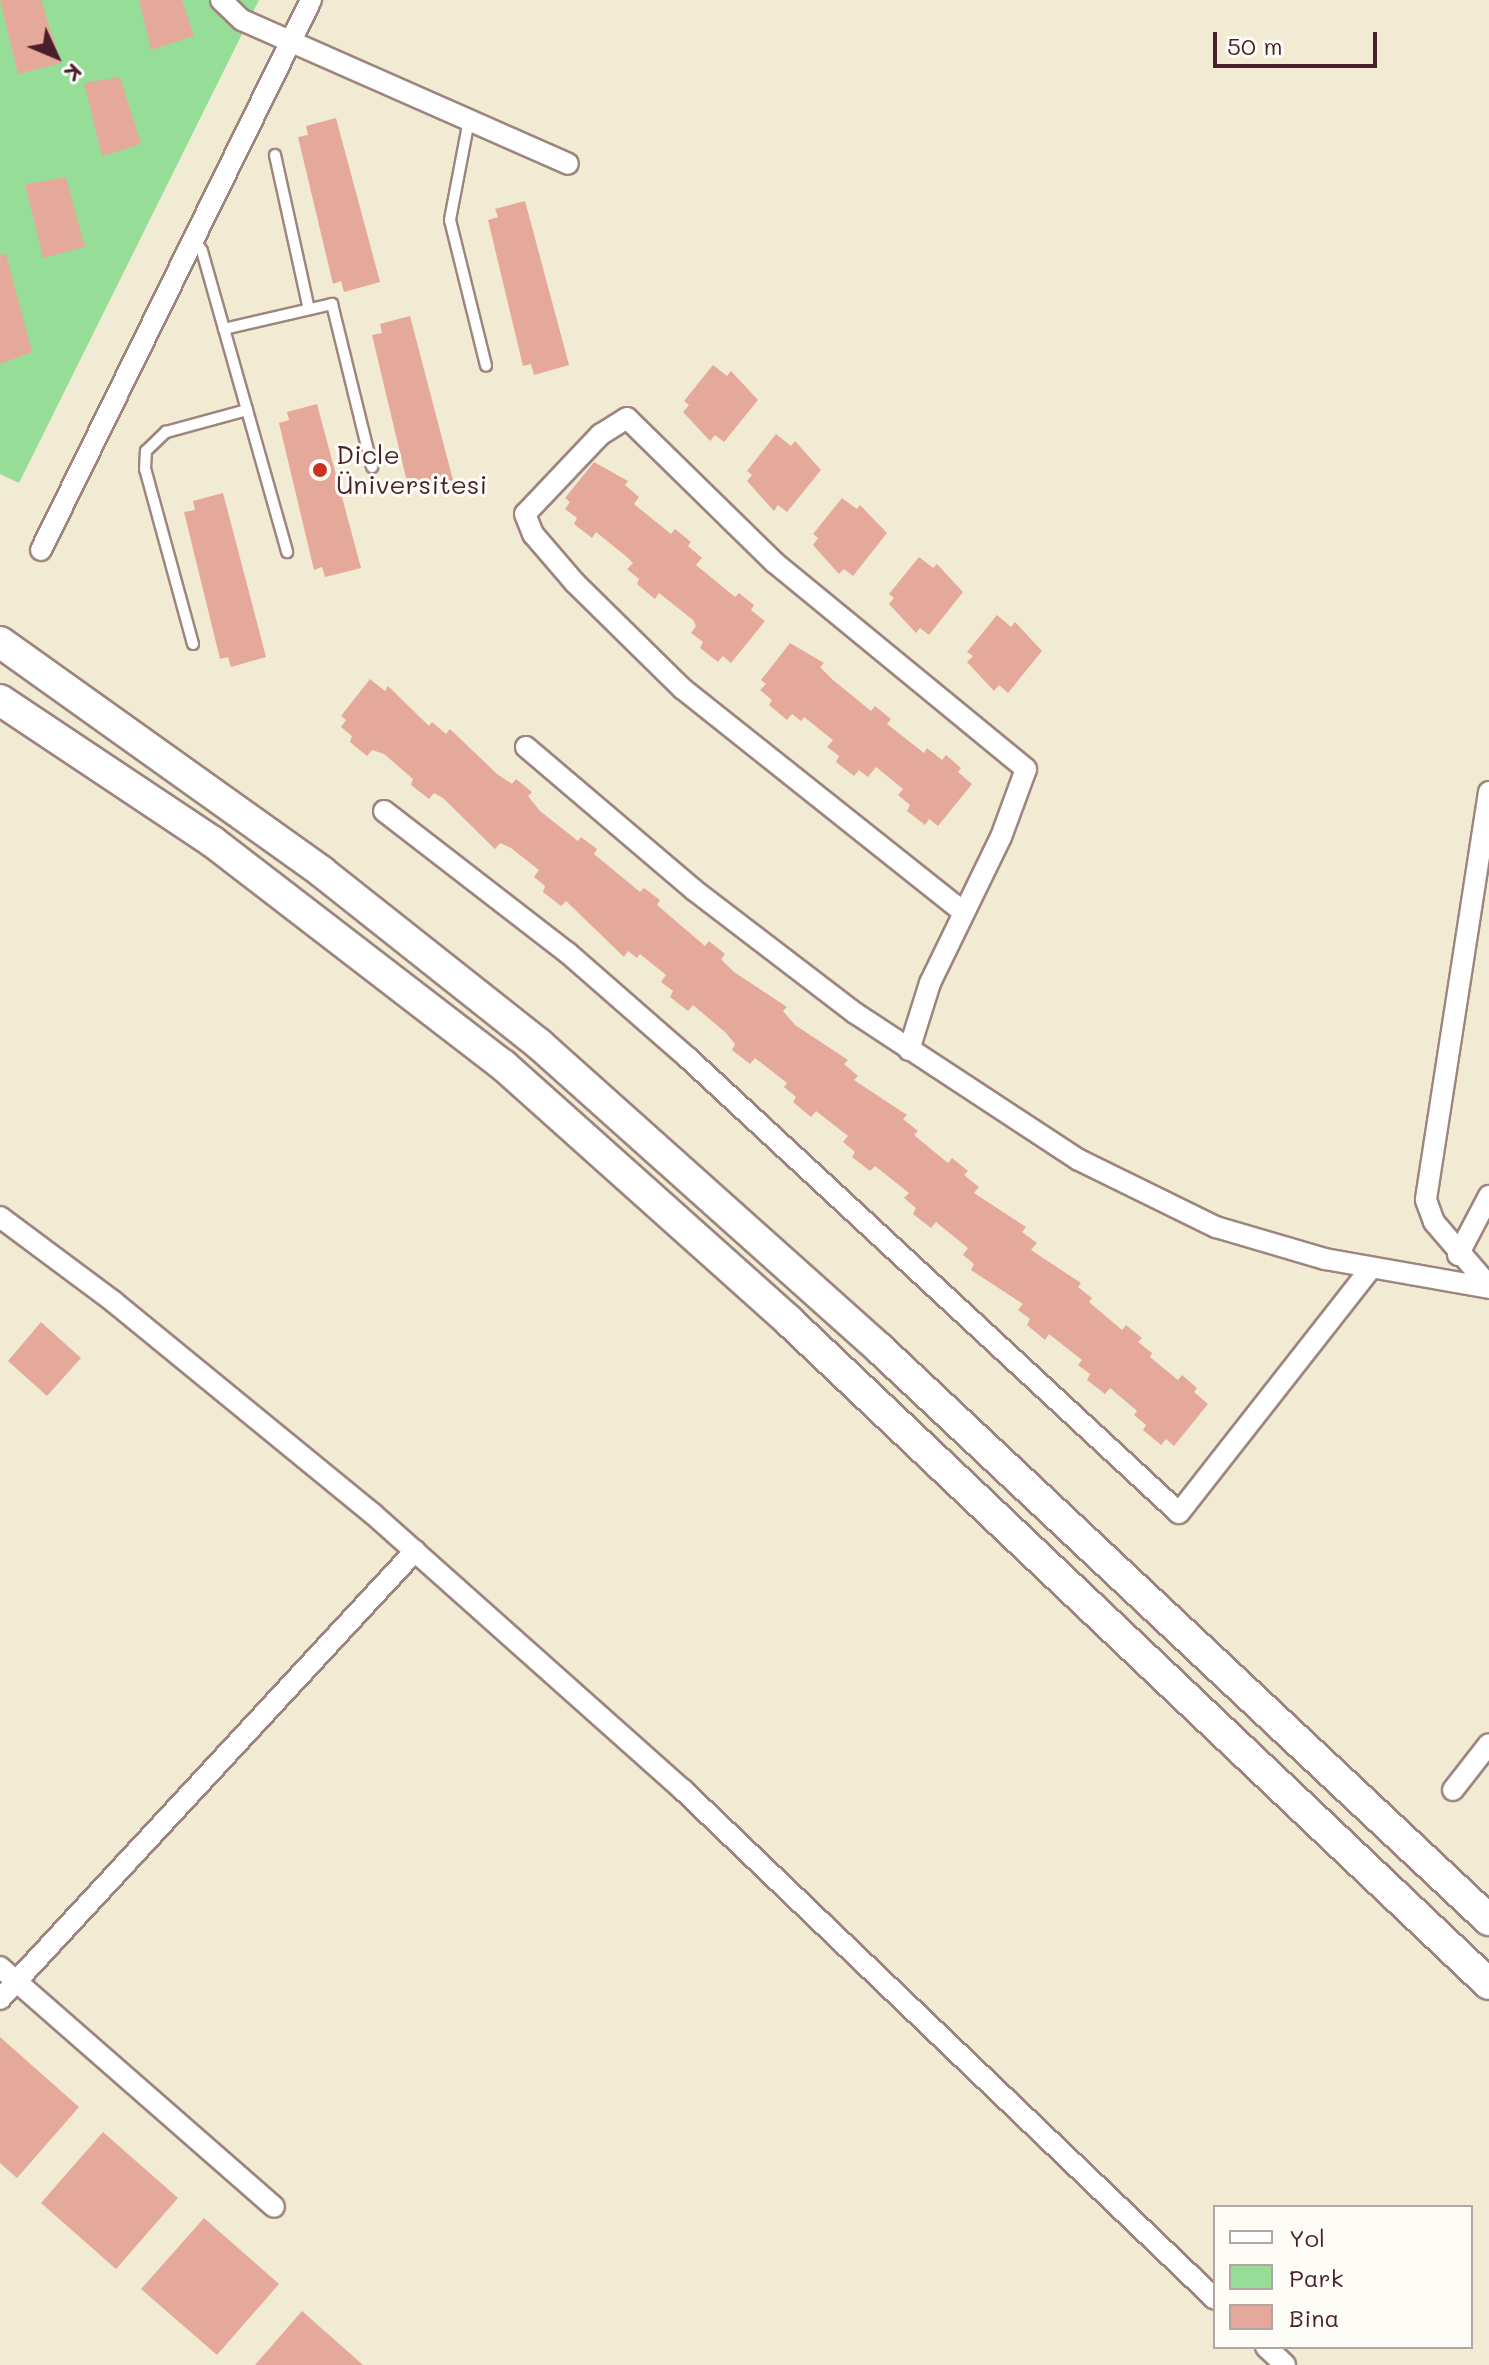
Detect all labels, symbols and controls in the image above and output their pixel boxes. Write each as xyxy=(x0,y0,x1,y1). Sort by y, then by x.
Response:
north arrow xyxy=(16,16,96,96)
scale bar xyxy=(1217,16,1381,66)
text: 50 m xyxy=(1227,30,1283,61)
text: K xyxy=(58,58,89,88)
place label: Dicle Üniversitesi xyxy=(336,439,487,500)
marker: Dicle Üniversitesi xyxy=(311,461,329,479)
legend xyxy=(1213,2205,1473,2349)
text: Yol xyxy=(1289,2222,1325,2253)
text: Park xyxy=(1289,2262,1343,2293)
text: Bina xyxy=(1289,2302,1340,2333)

